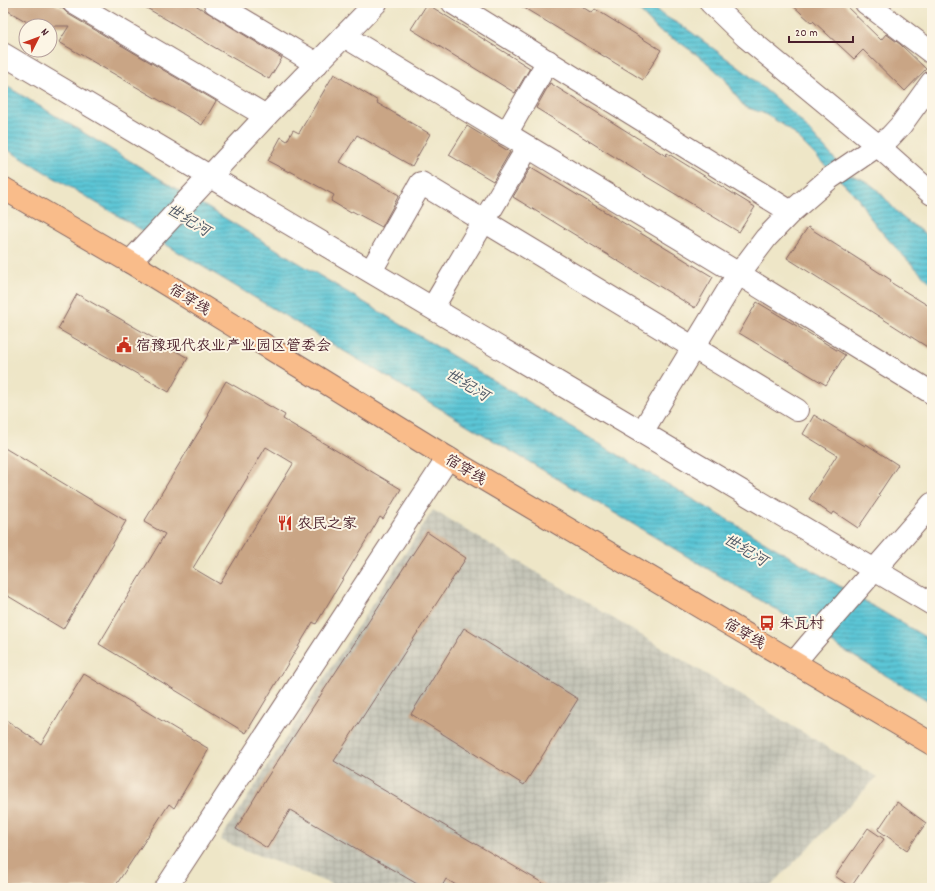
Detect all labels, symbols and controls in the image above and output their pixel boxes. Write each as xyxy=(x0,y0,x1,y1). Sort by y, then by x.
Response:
north arrow xyxy=(18,18,58,58)
scale bar xyxy=(789,18,853,44)
text: N xyxy=(36,25,52,40)
text: 20 m xyxy=(795,25,818,42)
water label: 世纪河 xyxy=(161,199,217,245)
street label: 宿穿线 xyxy=(164,279,214,322)
public building icon: 宿豫现代农业产业园区管委会 xyxy=(115,336,133,354)
place label: 宿豫现代农业产业园区管委会 xyxy=(136,336,331,358)
water label: 世纪河 xyxy=(440,364,496,410)
street label: 宿穿线 xyxy=(440,450,490,492)
restaurant icon: 农民之家 xyxy=(276,514,294,532)
place label: 农民之家 xyxy=(297,514,357,536)
water label: 世纪河 xyxy=(718,529,774,575)
street label: 宿穿线 xyxy=(719,614,769,656)
bus stop icon: 朱瓦村 xyxy=(758,614,776,632)
place label: 朱瓦村 xyxy=(779,614,824,636)

